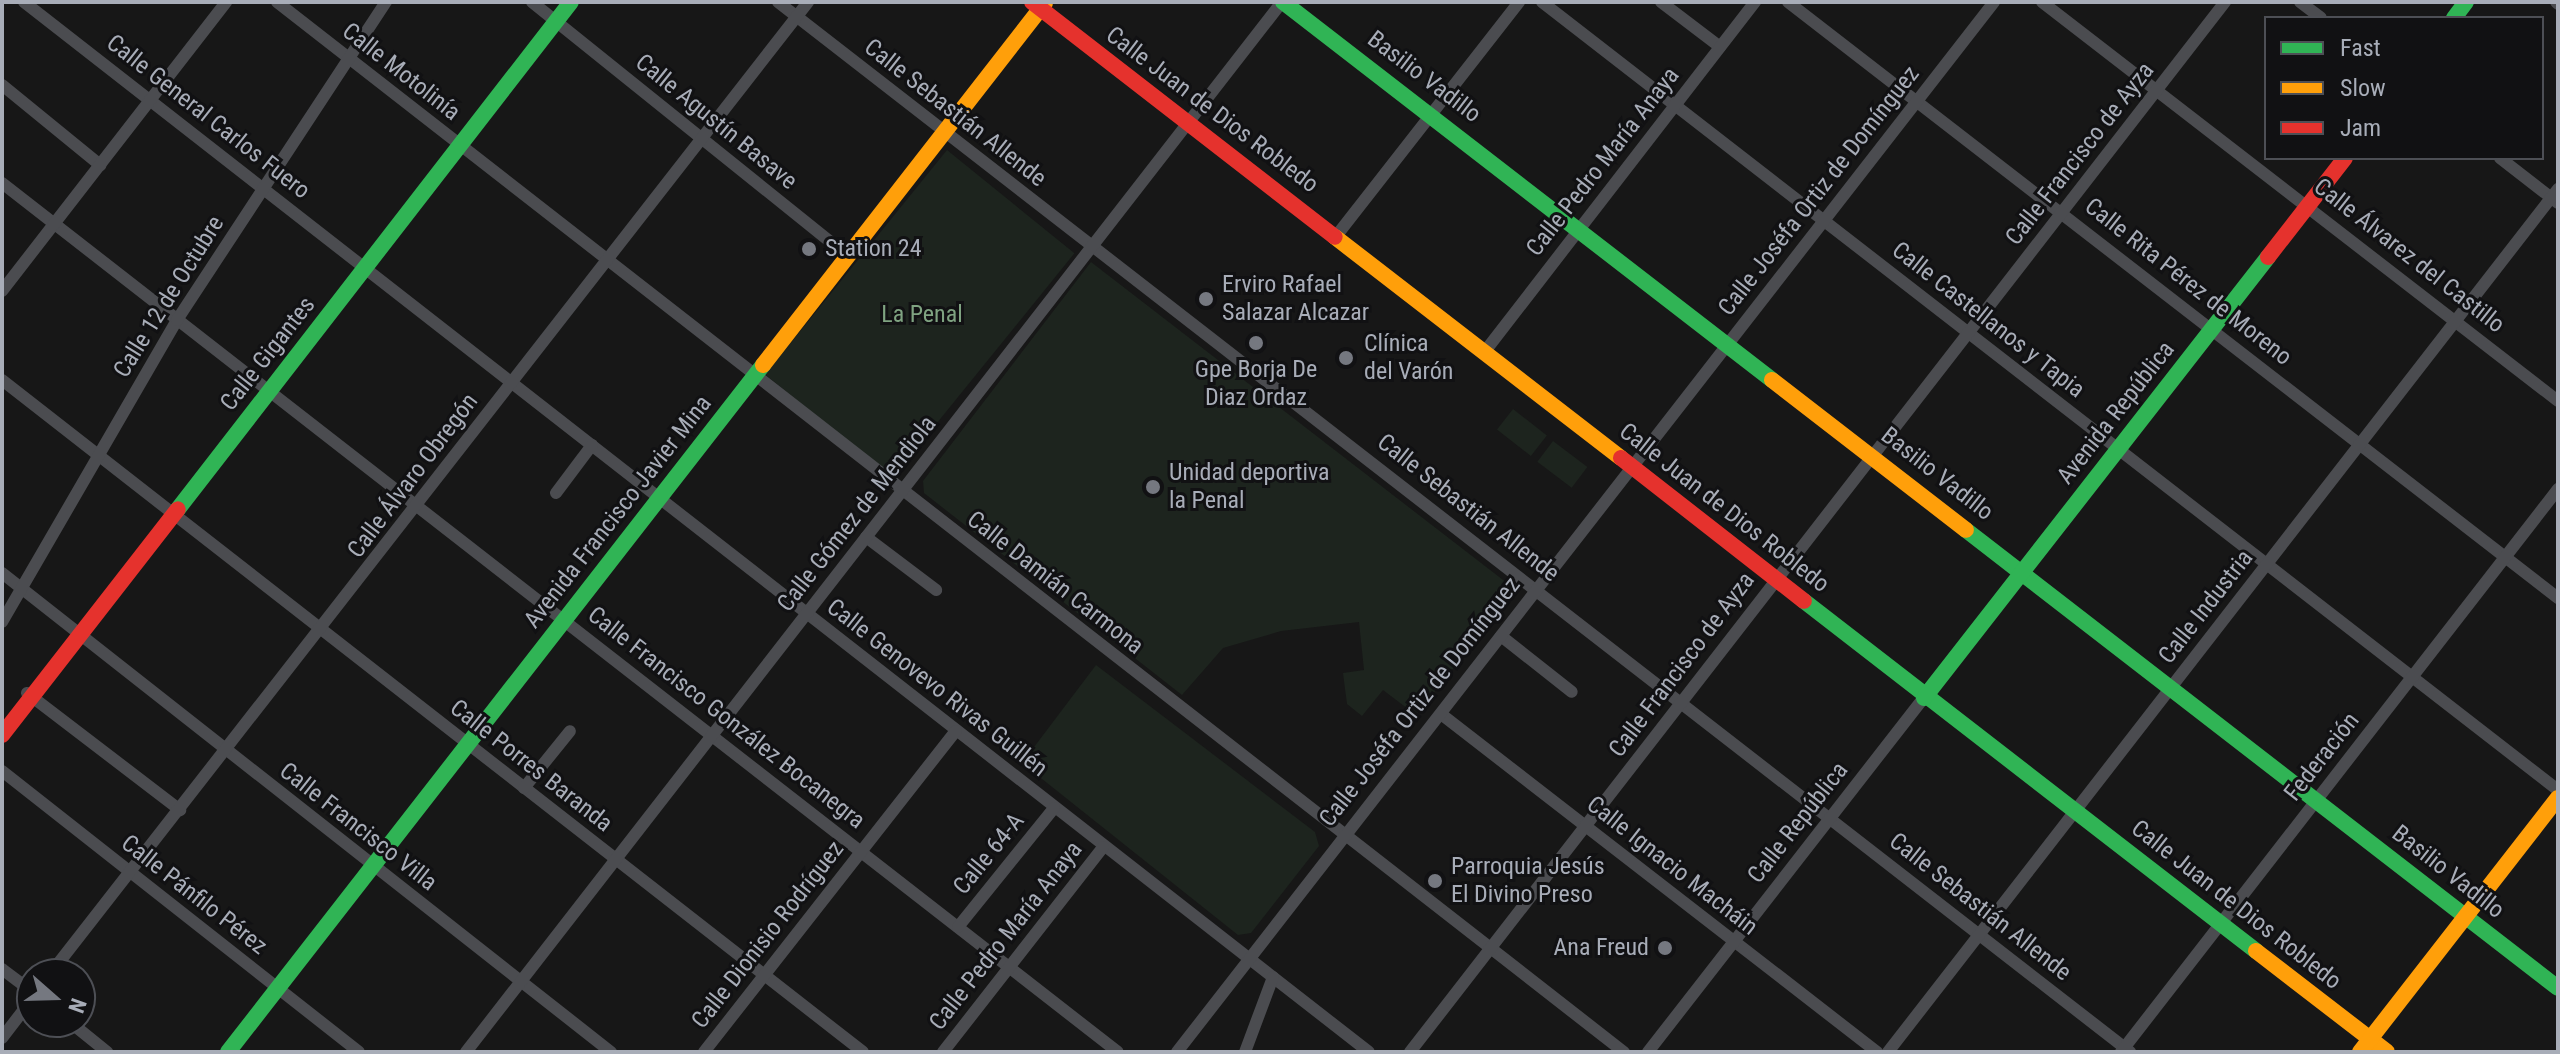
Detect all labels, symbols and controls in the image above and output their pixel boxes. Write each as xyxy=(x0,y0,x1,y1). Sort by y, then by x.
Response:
legend xyxy=(2264,16,2544,160)
street label: Calle Motolinía xyxy=(336,17,466,127)
street label: Calle Juan de Dios Robledo xyxy=(1100,21,1324,199)
street label: Basilio Vadillo xyxy=(1362,25,1486,129)
street label: Calle General Carlos Fuero xyxy=(101,29,315,205)
street label: Calle Sebastián Allende xyxy=(858,33,1052,193)
text: Fast xyxy=(2340,34,2381,62)
street label: Calle Agustín Basave xyxy=(630,48,802,196)
street label: Calle Francisco de Ayza xyxy=(2000,57,2160,251)
street label: Calle Joséfa Ortiz de Domínguez xyxy=(1712,60,1926,322)
street label: Calle Pedro María Anaya xyxy=(1520,62,1686,262)
text: Slow xyxy=(2340,74,2386,102)
text: Jam xyxy=(2340,114,2381,142)
street label: Calle Álvarez del Castillo xyxy=(2308,173,2510,339)
street label: Calle Rita Pérez de Moreno xyxy=(2079,192,2297,372)
street label: Calle 12 de Octubre xyxy=(108,211,230,383)
place label: Station 24 xyxy=(825,235,922,263)
street label: Calle Castellanos y Tapia xyxy=(1886,236,2090,404)
marker: Station 24 xyxy=(800,240,818,258)
place label: Erviro Rafael Salazar Alcazar xyxy=(1222,271,1369,327)
marker: Erviro Rafael Salazar Alcazar xyxy=(1197,290,1215,308)
street label: Calle Gigantes xyxy=(215,291,321,417)
park label: La Penal xyxy=(881,301,963,329)
place label: Clínica del Varón xyxy=(1364,330,1453,386)
marker: Gpe Borja De Diaz Ordaz xyxy=(1247,334,1265,352)
street label: Avenida República xyxy=(2051,336,2181,490)
marker: Clínica del Varón xyxy=(1335,347,1357,369)
place label: Gpe Borja De Diaz Ordaz xyxy=(1195,356,1317,412)
street label: Calle Álvaro Obregón xyxy=(342,388,484,564)
street label: Avenida Francisco Javier Mina xyxy=(518,390,718,634)
street label: Calle Gómez de Mendiola xyxy=(772,410,942,618)
street label: Calle Juan de Dios Robledo xyxy=(1613,417,1835,599)
street label: Basilio Vadillo xyxy=(1875,421,1999,527)
street label: Calle Sebastián Allende xyxy=(1371,428,1565,588)
place label: Unidad deportiva la Penal xyxy=(1169,459,1330,515)
marker: Unidad deportiva la Penal xyxy=(1144,478,1162,496)
street label: Calle Damián Carmona xyxy=(961,505,1149,661)
street label: Calle Industria xyxy=(2153,544,2259,670)
street label: Calle Francisco de Ayza xyxy=(1603,567,1761,763)
street label: Calle Joséfa Ortiz de Domínguez xyxy=(1313,571,1527,833)
street label: Calle Genovevo Rivas Guillén xyxy=(821,593,1053,783)
street label: Calle Francisco González Bocanegra xyxy=(582,601,870,835)
street label: Calle Porres Baranda xyxy=(444,694,618,838)
street label: Federación xyxy=(2279,707,2365,807)
street label: Calle Francisco Villa xyxy=(274,757,442,897)
street label: Calle República xyxy=(1742,757,1854,889)
street label: Calle Ignacio Macháin xyxy=(1581,790,1763,942)
street label: Calle 64-A xyxy=(947,807,1031,901)
street label: Calle Juan de Dios Robledo xyxy=(2125,814,2347,996)
street label: Basilio Vadillo xyxy=(2386,819,2510,925)
street label: Calle Sebastián Allende xyxy=(1883,827,2077,987)
street label: Calle Pánfilo Pérez xyxy=(115,829,273,961)
street label: Calle Dionisio Rodríguez xyxy=(686,835,850,1035)
street label: Calle Pedro María Anaya xyxy=(923,836,1089,1036)
place label: Parroquia Jesús El Divino Preso xyxy=(1451,853,1605,909)
marker: Parroquia Jesús El Divino Preso xyxy=(1426,872,1444,890)
place label: Ana Freud xyxy=(1553,934,1649,962)
marker: Ana Freud xyxy=(1656,939,1674,957)
north arrow xyxy=(16,958,96,1038)
text: N xyxy=(63,995,91,1016)

